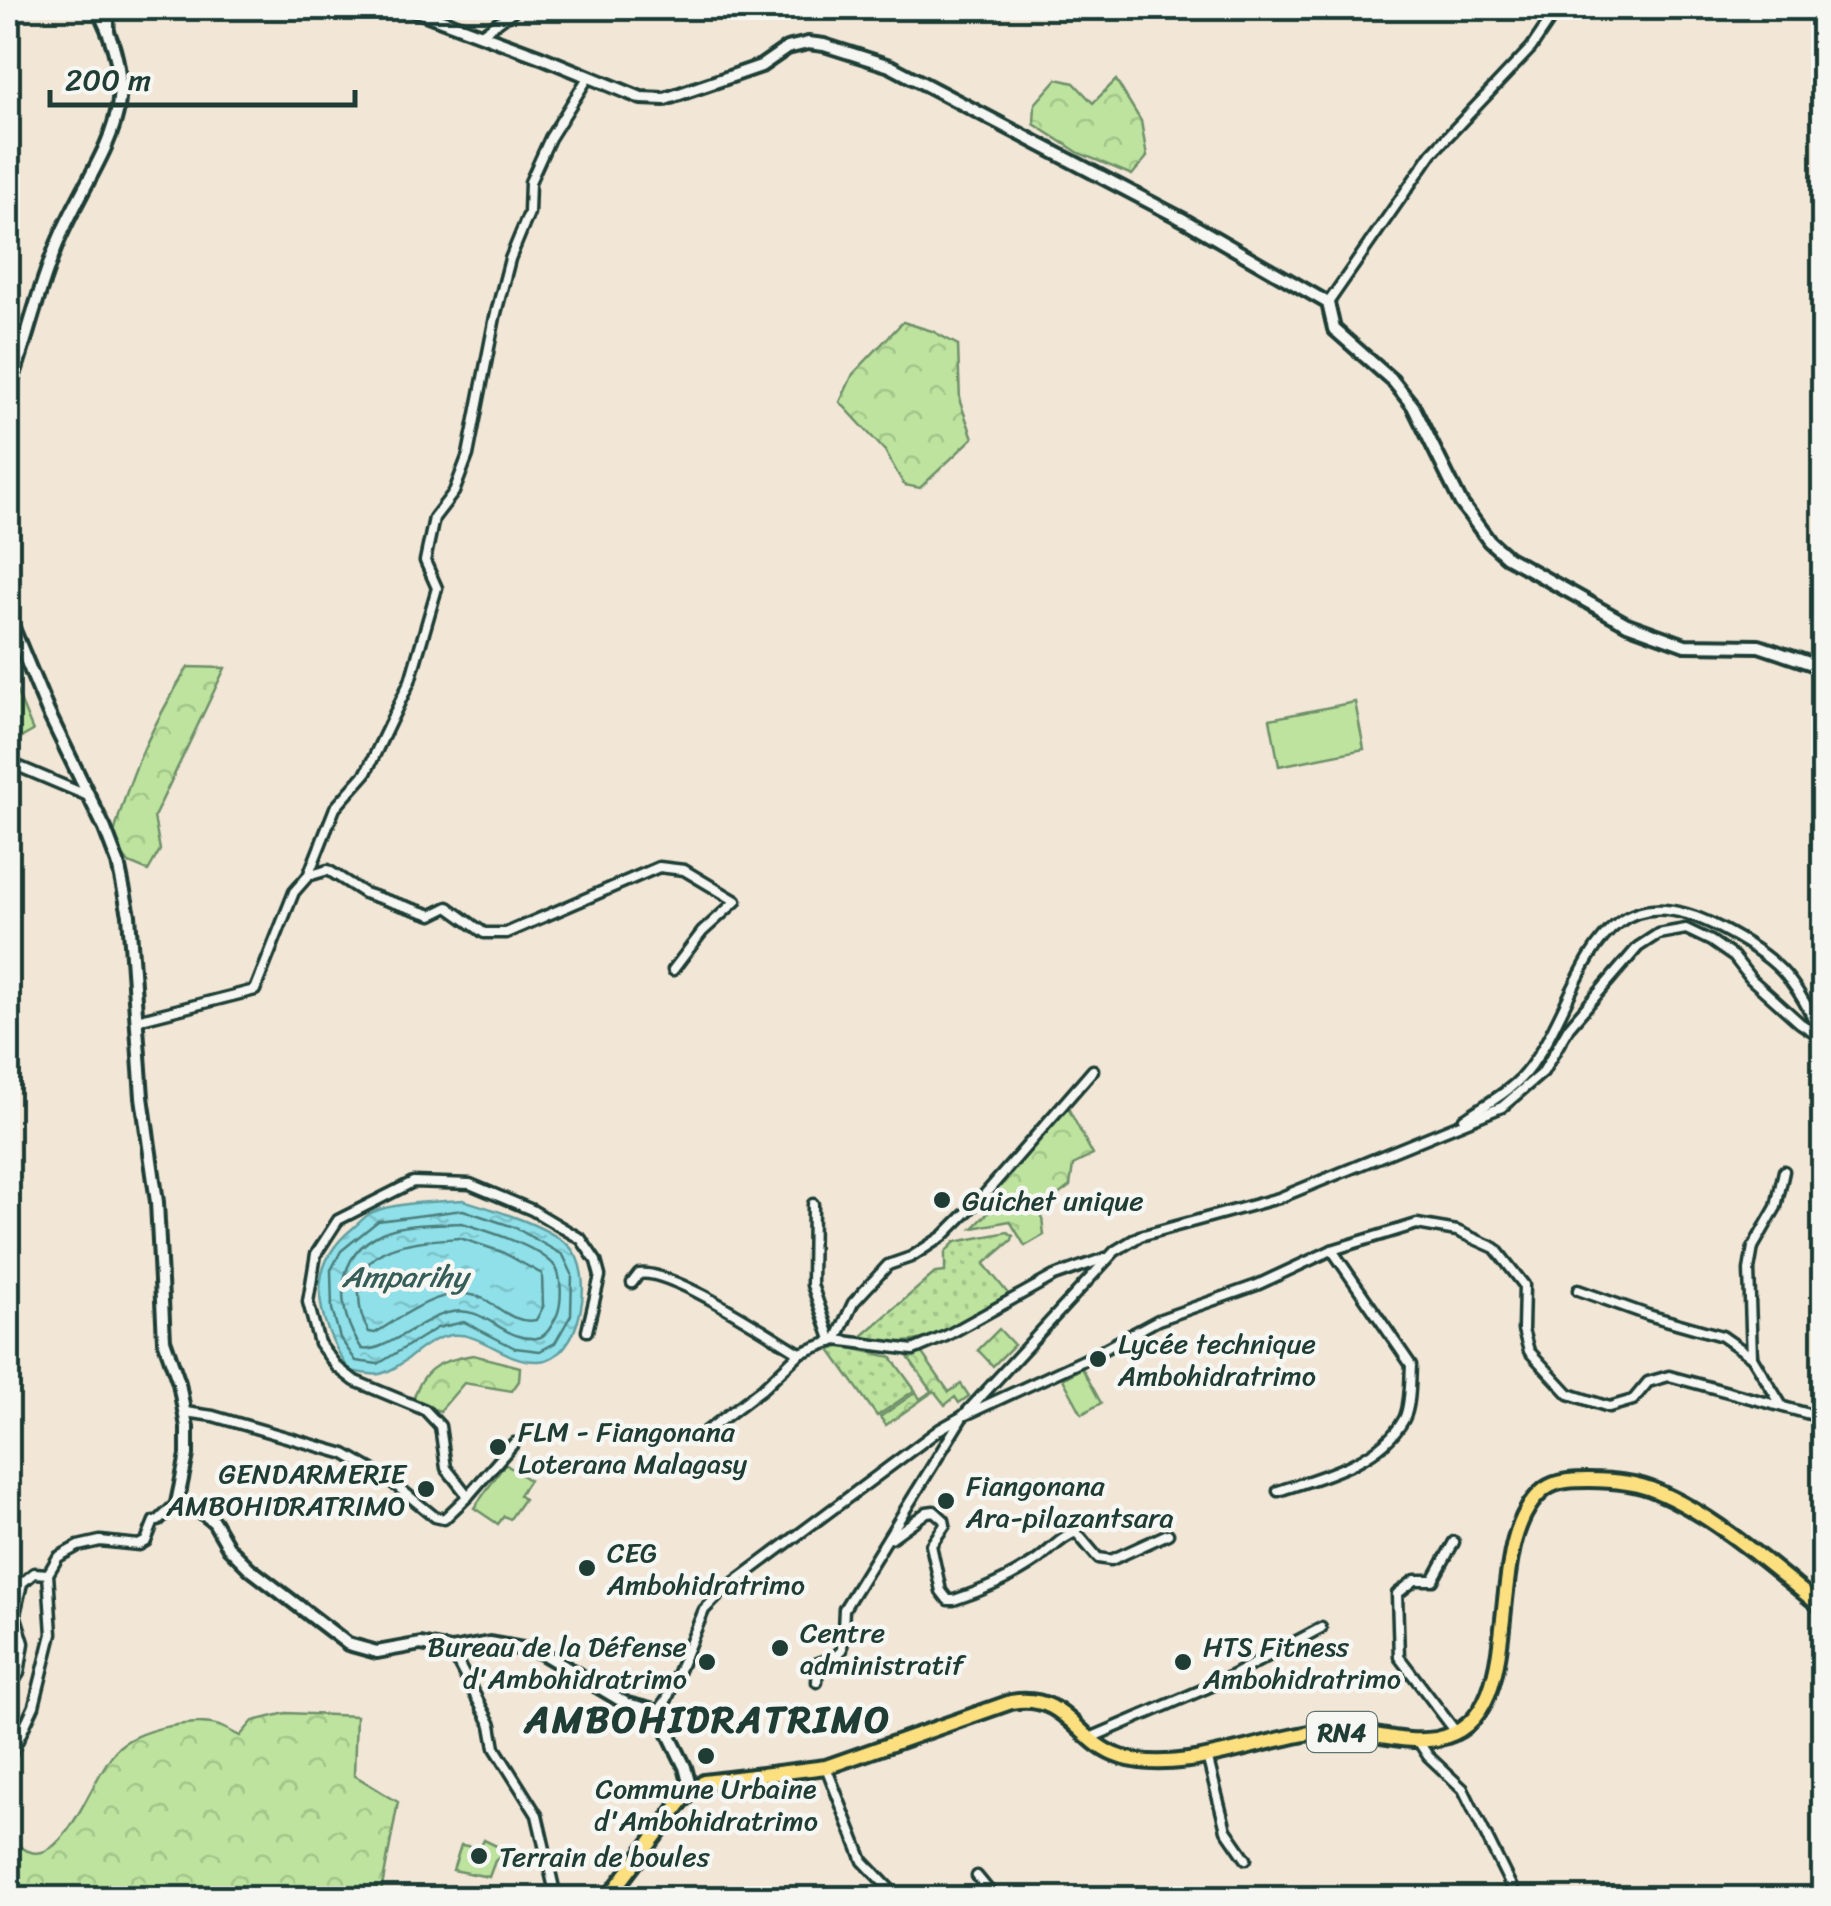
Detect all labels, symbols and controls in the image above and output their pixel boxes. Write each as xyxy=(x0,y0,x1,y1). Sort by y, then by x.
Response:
scale bar xyxy=(50,45,355,107)
text: 200 m xyxy=(65,53,151,107)
place label: Guichet unique xyxy=(962,1176,1144,1225)
marker: Guichet unique xyxy=(931,1189,953,1211)
water label: Amparihy xyxy=(341,1250,472,1304)
place label: Lycée technique Ambohidratrimo xyxy=(1117,1319,1316,1400)
marker: Lycée technique Ambohidratrimo xyxy=(1087,1348,1109,1370)
place label: FLM - Fiangonana Loterana Malagasy xyxy=(518,1407,747,1488)
marker: FLM - Fiangonana Loterana Malagasy xyxy=(487,1436,509,1458)
place label: GENDARMERIE AMBOHIDRATRIMO xyxy=(166,1449,407,1530)
place label: Fiangonana Ara-pilazantsara xyxy=(965,1461,1174,1542)
marker: GENDARMERIE AMBOHIDRATRIMO xyxy=(415,1478,437,1500)
marker: Fiangonana Ara-pilazantsara xyxy=(935,1490,957,1512)
place label: CEG Ambohidratrimo xyxy=(606,1528,805,1609)
marker: CEG Ambohidratrimo xyxy=(576,1557,598,1579)
place label: Centre administratif xyxy=(800,1608,967,1689)
place label: Bureau de la Défense d'Ambohidratrimo xyxy=(427,1622,687,1703)
place label: HTS Fitness Ambohidratrimo xyxy=(1202,1622,1401,1703)
marker: Centre administratif xyxy=(769,1637,791,1659)
marker: Bureau de la Défense d'Ambohidratrimo xyxy=(696,1651,718,1673)
marker: HTS Fitness Ambohidratrimo xyxy=(1172,1651,1194,1673)
district label: AMBOHIDRATRIMO xyxy=(522,1686,892,1753)
road number: RN4 xyxy=(1307,1712,1377,1752)
marker: Commune Urbaine d'Ambohidratrimo xyxy=(695,1745,717,1767)
place label: Commune Urbaine d'Ambohidratrimo xyxy=(594,1764,818,1845)
place label: Terrain de boules xyxy=(499,1832,710,1881)
marker: Terrain de boules xyxy=(468,1845,490,1867)

